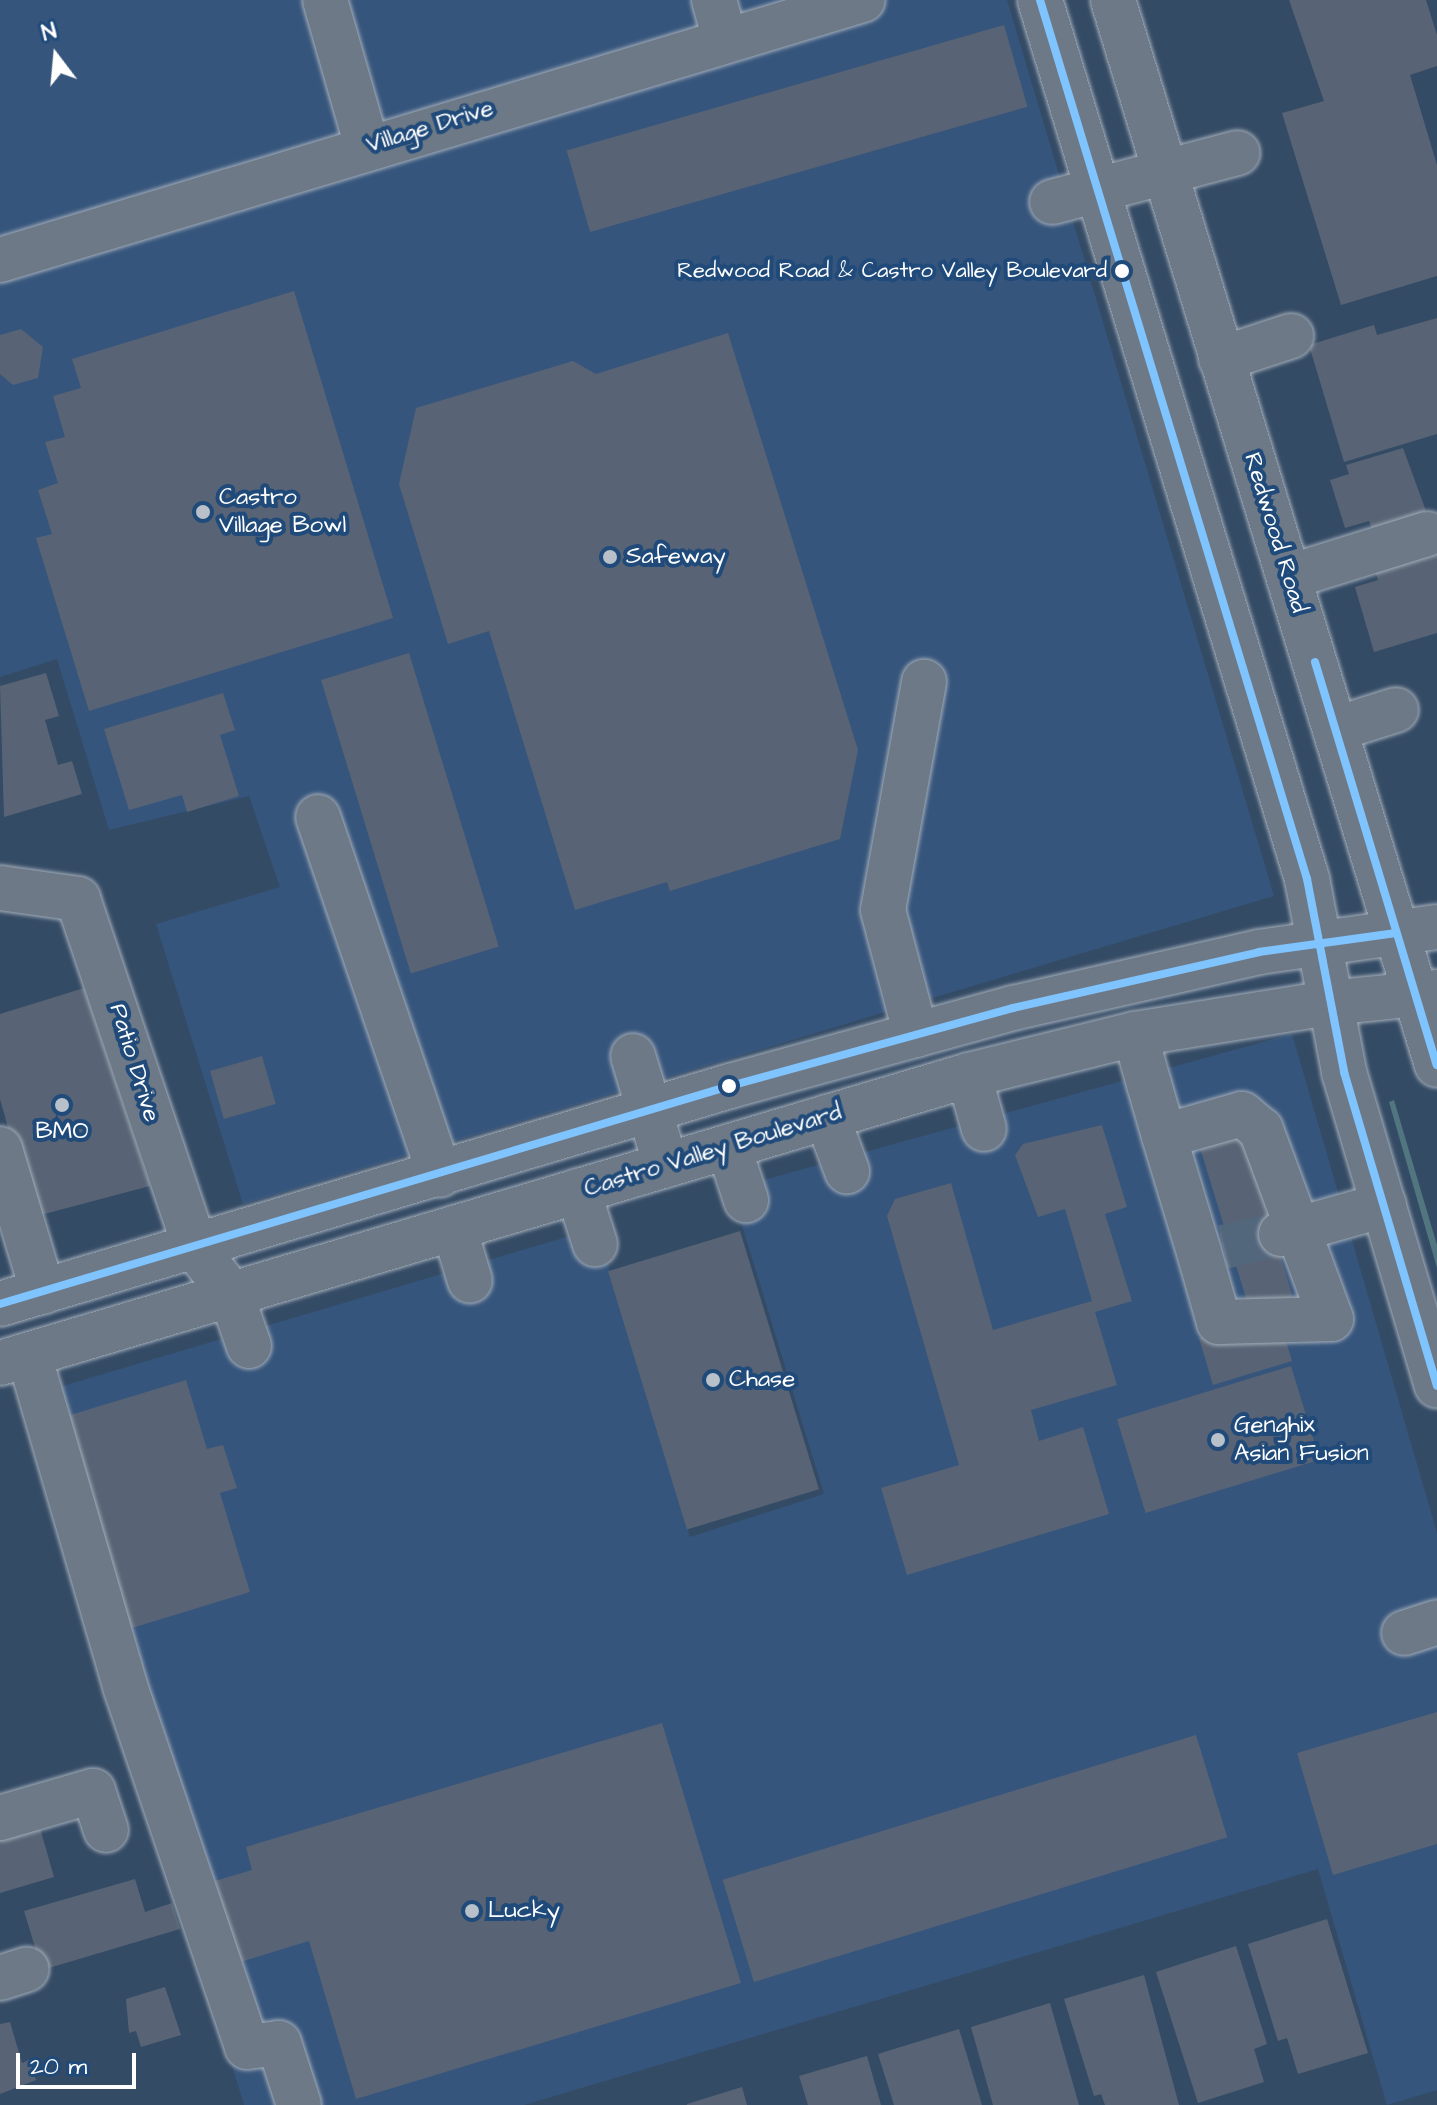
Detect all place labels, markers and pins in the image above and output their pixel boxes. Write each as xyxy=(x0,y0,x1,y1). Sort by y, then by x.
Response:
place label: Redwood Road & Castro Valley Boulevard xyxy=(677,258,1107,284)
marker: Redwood Road & Castro Valley Boulevard xyxy=(1114,263,1130,279)
place label: Castro Village Bowl xyxy=(219,484,346,540)
marker: Castro Village Bowl xyxy=(194,503,212,521)
place label: Safeway xyxy=(626,543,726,571)
marker: Safeway xyxy=(601,548,619,566)
unlabelled marker xyxy=(721,1078,737,1094)
marker: BMO xyxy=(53,1096,71,1114)
place label: BMO xyxy=(36,1118,88,1146)
place label: Chase xyxy=(729,1366,795,1394)
marker: Chase xyxy=(704,1371,722,1389)
place label: Genghix Asian Fusion xyxy=(1234,1412,1369,1468)
marker: Genghix Asian Fusion xyxy=(1209,1431,1227,1449)
place label: Lucky xyxy=(488,1897,560,1925)
marker: Lucky xyxy=(463,1902,481,1920)

